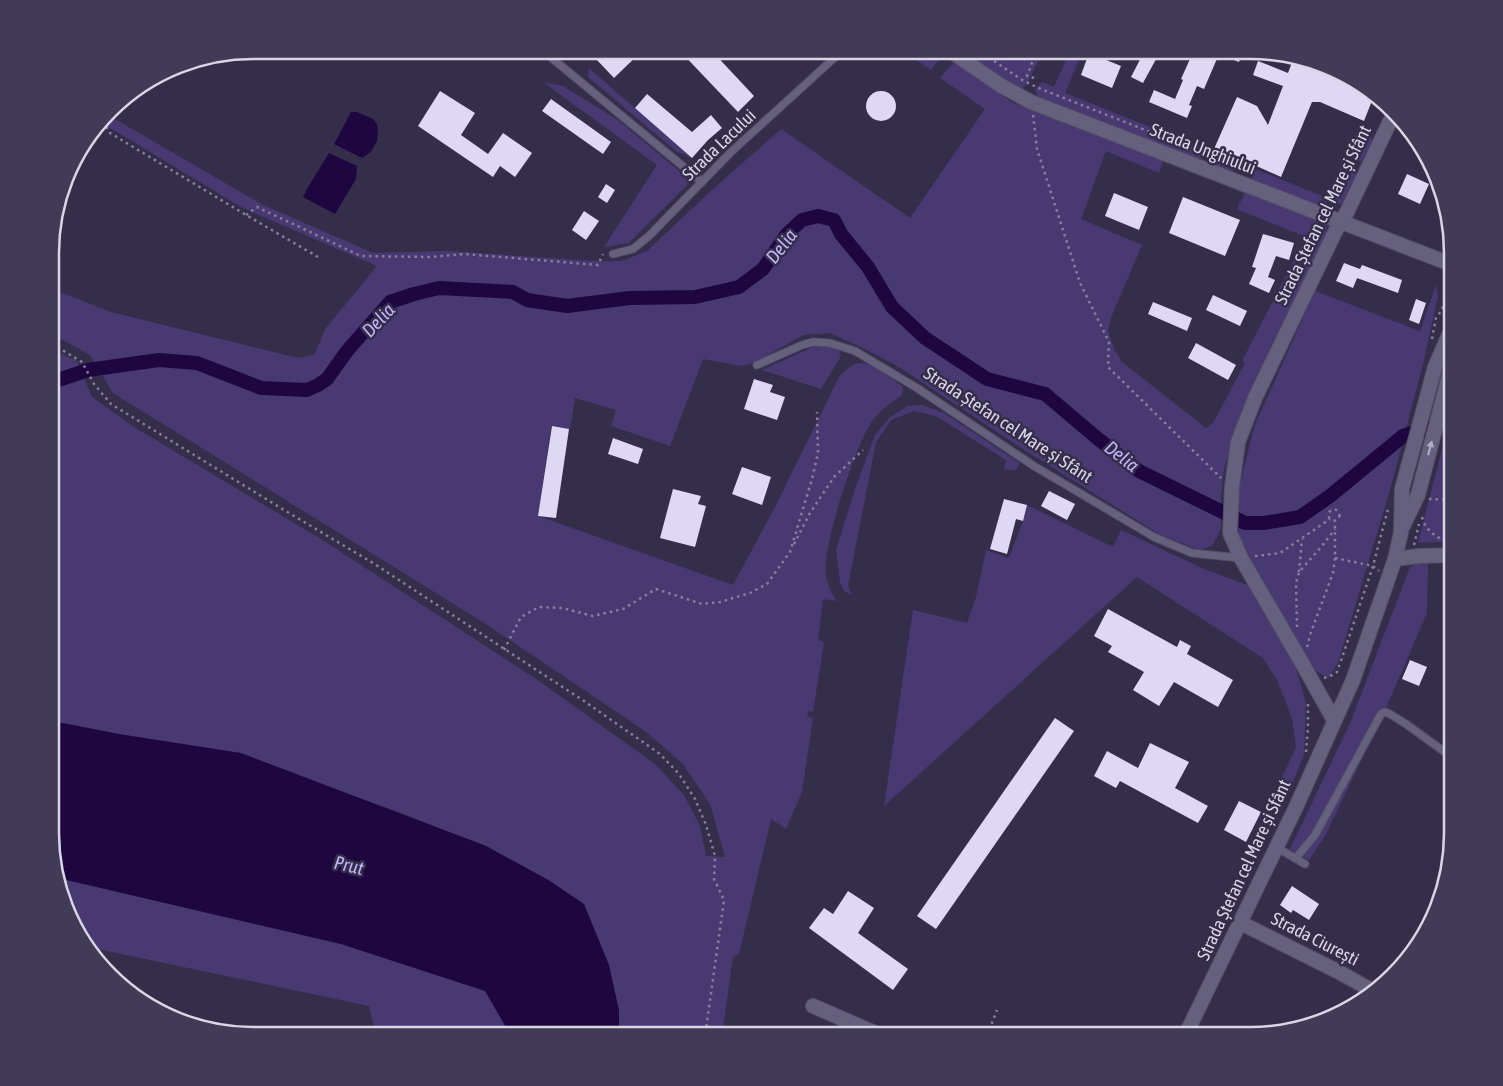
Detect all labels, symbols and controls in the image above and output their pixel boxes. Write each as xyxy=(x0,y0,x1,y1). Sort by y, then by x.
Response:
street label: Strada Lacului xyxy=(678,105,760,185)
street label: Strada Unghiului xyxy=(1147,119,1259,178)
street label: Strada Ștefan cel Mare și Sfânt xyxy=(1270,122,1375,308)
water label: Delia xyxy=(761,224,801,268)
water label: Delia xyxy=(357,299,399,341)
street label: Strada Ștefan cel Mare și Sfânt xyxy=(920,362,1097,487)
water label: Delia xyxy=(1100,436,1144,476)
one-way arrow xyxy=(1426,440,1434,455)
street label: Strada Ștefan cel Mare și Sfânt xyxy=(1192,776,1295,963)
water label: Prut xyxy=(332,851,366,879)
street label: Strada Ciurești xyxy=(1268,908,1363,970)

